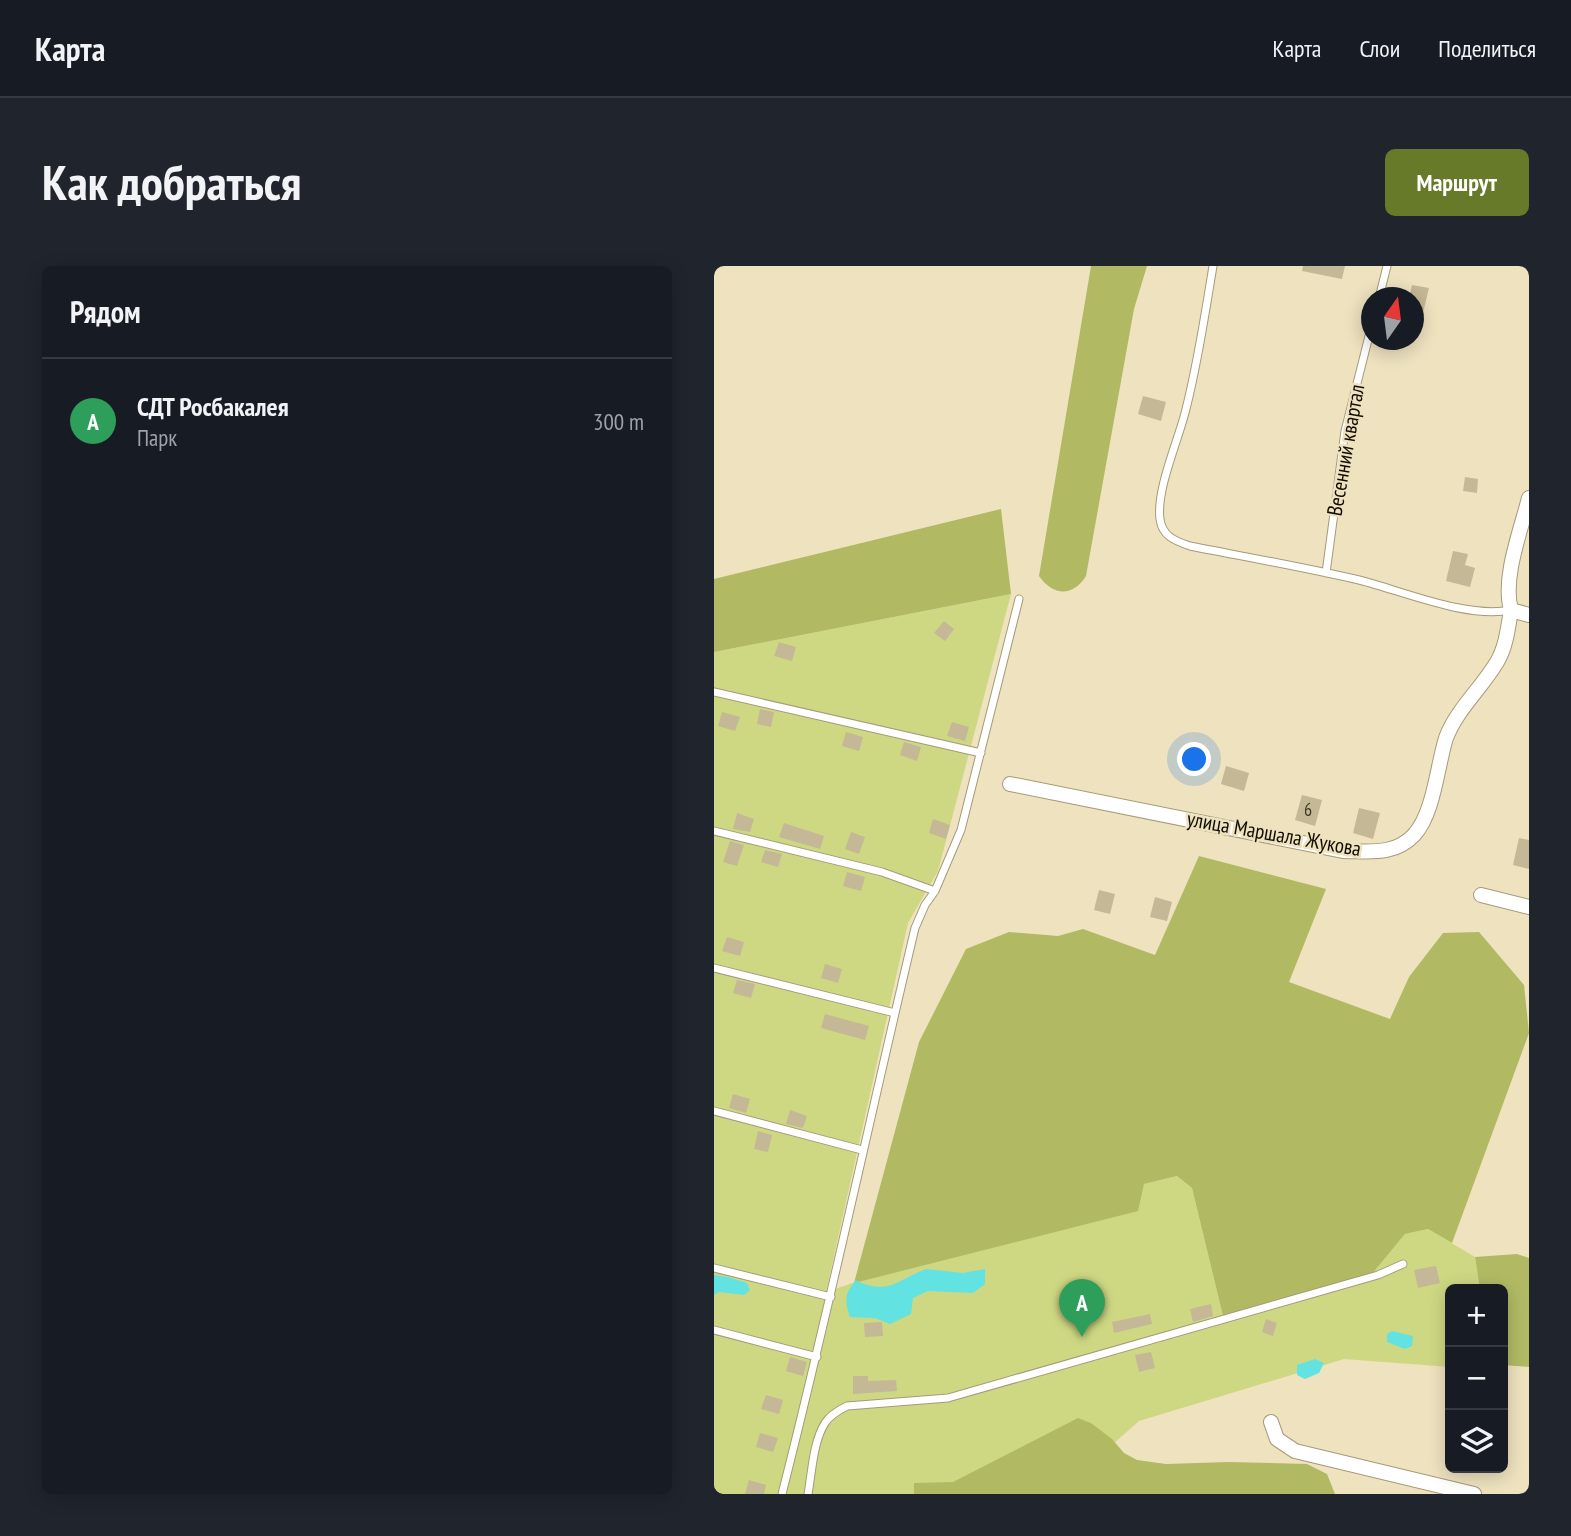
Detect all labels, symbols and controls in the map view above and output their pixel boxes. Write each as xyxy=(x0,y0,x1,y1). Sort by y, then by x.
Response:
text: Карта xyxy=(35,27,105,70)
text: Карта xyxy=(1273,33,1321,64)
text: Слои xyxy=(1359,33,1400,64)
text: Поделиться xyxy=(1438,33,1536,64)
button: Маршрут xyxy=(1385,149,1529,216)
text: Как добраться xyxy=(42,150,301,214)
north arrow xyxy=(1361,287,1424,350)
text: Рядом xyxy=(70,292,141,331)
street label: Весенний квартал xyxy=(1321,382,1370,518)
text: СДТ Росбакалея xyxy=(137,390,289,423)
text: A xyxy=(87,407,99,436)
text: 300 m xyxy=(593,407,644,436)
text: Парк xyxy=(137,423,177,452)
your location xyxy=(1177,742,1211,776)
house number: 6 xyxy=(1304,798,1312,821)
street label: улица Маршала Жукова xyxy=(1185,805,1363,862)
pin: A xyxy=(1059,1279,1105,1337)
map controls xyxy=(1445,1284,1508,1473)
button: + xyxy=(1445,1284,1508,1347)
button: − xyxy=(1445,1347,1508,1410)
button: layers xyxy=(1445,1410,1508,1473)

